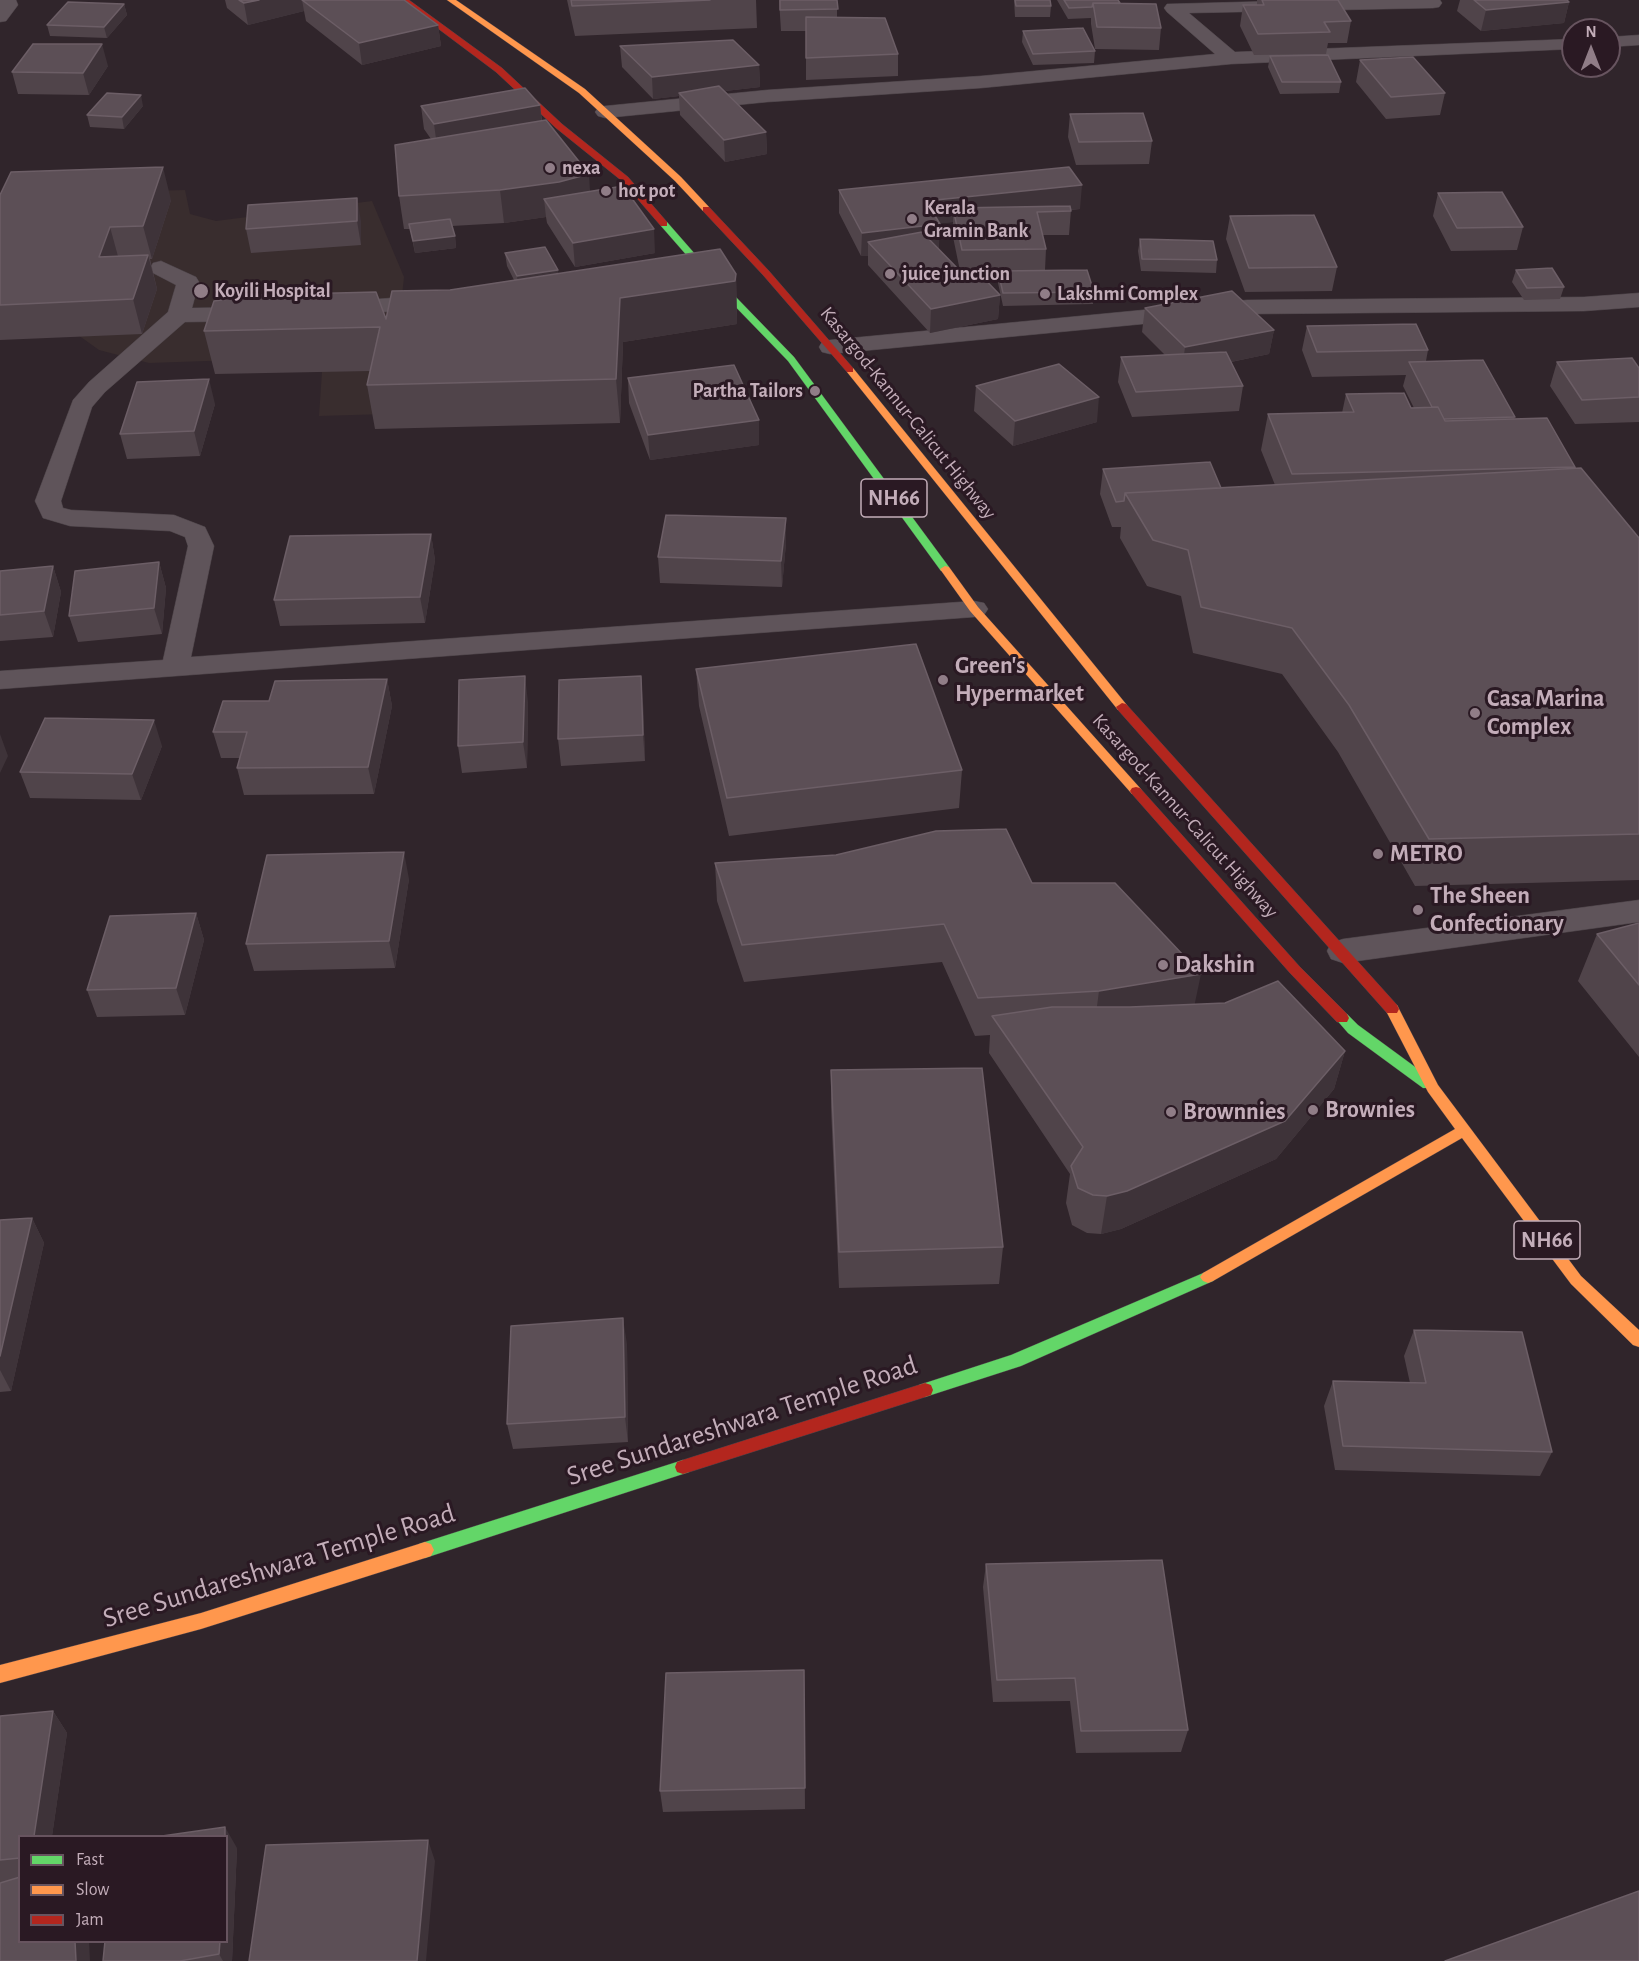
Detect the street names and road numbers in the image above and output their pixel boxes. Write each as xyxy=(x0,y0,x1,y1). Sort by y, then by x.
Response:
street label: Kasargod-Kannur-Calicut Highway xyxy=(815,302,1001,524)
road number: NH66 xyxy=(861,479,927,517)
street label: Kasargod-Kannur-Calicut Highway xyxy=(1087,709,1283,923)
road number: NH66 xyxy=(1514,1221,1580,1259)
street label: Sree Sundareshwara Temple Road xyxy=(563,1348,921,1494)
street label: Sree Sundareshwara Temple Road xyxy=(99,1496,459,1636)

